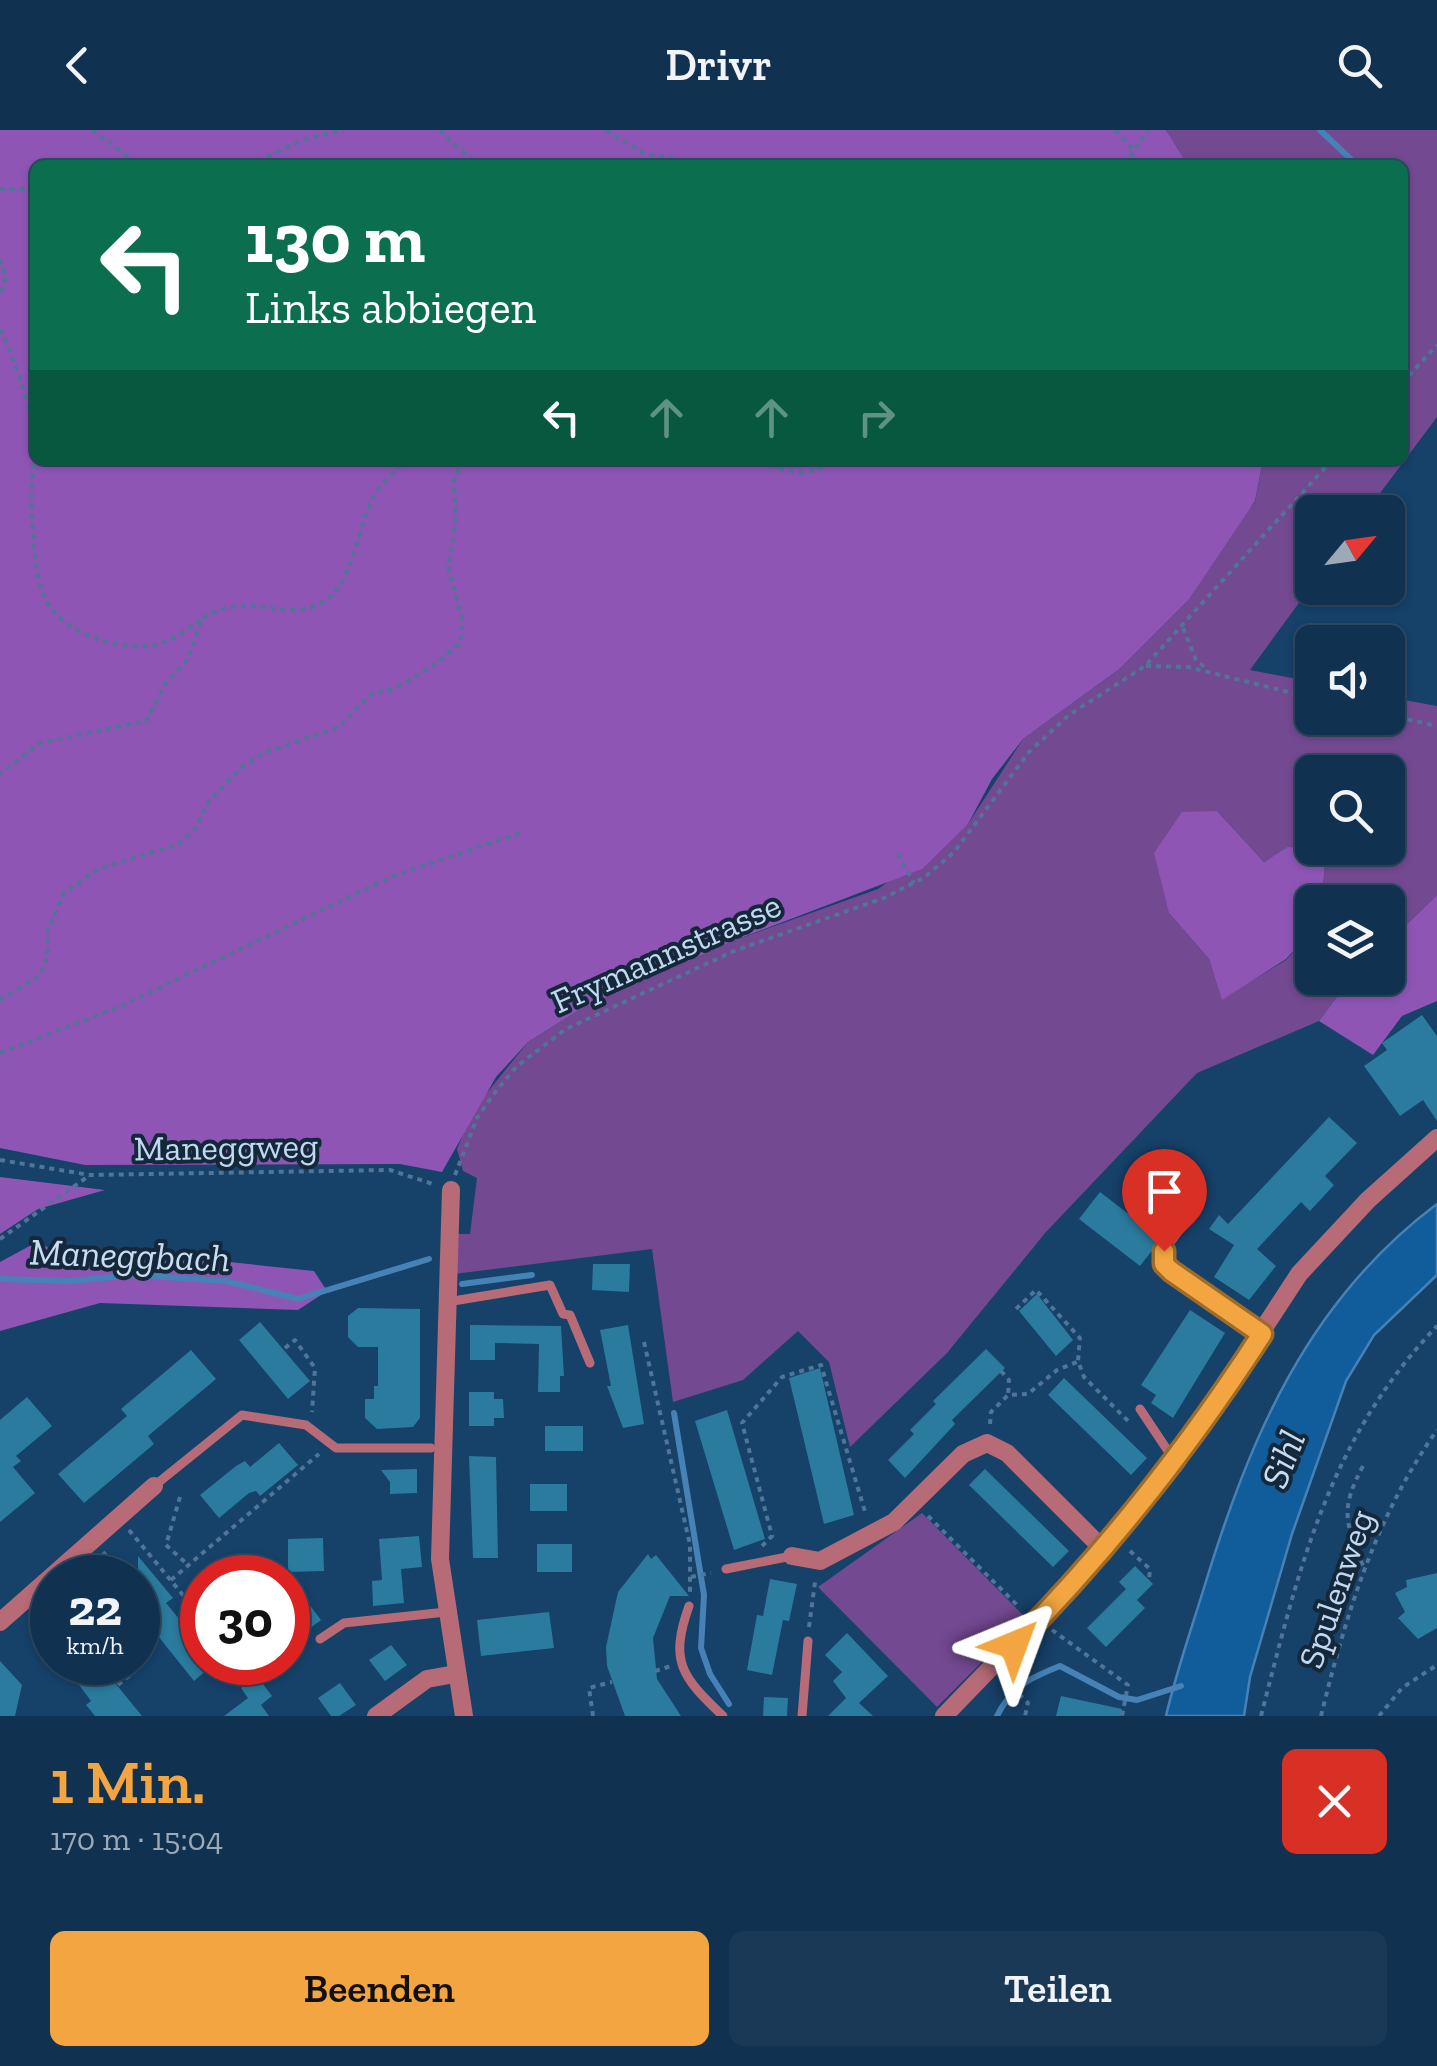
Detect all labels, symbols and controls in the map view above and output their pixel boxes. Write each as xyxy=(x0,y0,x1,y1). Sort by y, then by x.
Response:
icon: back xyxy=(50,38,105,93)
text: Drivr xyxy=(665,38,772,92)
icon: search xyxy=(1332,38,1387,93)
text: 130 m xyxy=(245,196,425,280)
icon: left xyxy=(80,200,210,330)
text: Links abbiegen xyxy=(245,281,536,335)
icon: left xyxy=(534,390,589,445)
icon: ahead xyxy=(639,390,694,445)
icon: ahead xyxy=(744,390,799,445)
icon: right xyxy=(849,390,904,445)
north arrow xyxy=(1295,495,1405,605)
map controls xyxy=(1295,495,1405,995)
button: sound xyxy=(1295,625,1405,735)
button: search xyxy=(1295,755,1405,865)
street label: Frymannstrasse xyxy=(545,884,787,1022)
button: layers xyxy=(1295,885,1405,995)
street label: Maneggweg xyxy=(133,1124,319,1170)
pin xyxy=(1122,1149,1207,1252)
icon: arrive xyxy=(1137,1164,1192,1219)
water label: Maneggbach xyxy=(29,1229,231,1281)
water label: Sihl xyxy=(1251,1424,1315,1494)
street label: Spulenweg xyxy=(1289,1504,1383,1674)
speed limit sign: 30 xyxy=(180,1555,310,1685)
text: 22 xyxy=(68,1578,122,1638)
position arrow xyxy=(962,1593,1066,1697)
text: km/h xyxy=(66,1630,124,1660)
text: 1 Min. xyxy=(50,1746,205,1818)
button: close xyxy=(1282,1749,1387,1854)
text: 170 m · 15:04 xyxy=(50,1820,223,1858)
button: Beenden xyxy=(50,1931,709,2046)
button: Teilen xyxy=(729,1931,1387,2046)

